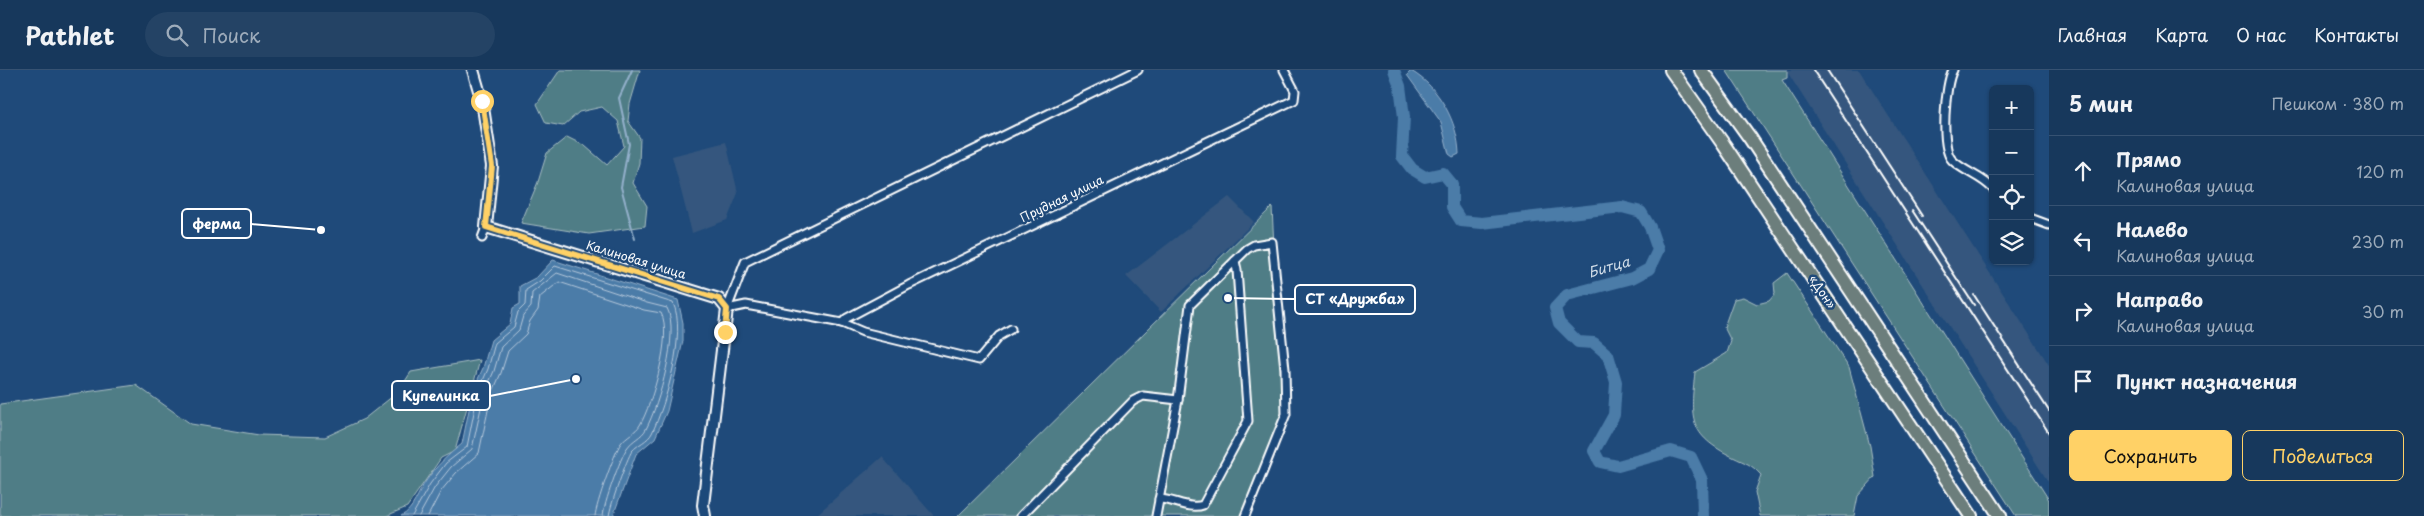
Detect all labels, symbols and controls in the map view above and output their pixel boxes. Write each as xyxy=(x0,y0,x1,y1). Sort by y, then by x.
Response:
search box xyxy=(145,12,495,57)
text: Pathlet xyxy=(25,17,115,53)
icon: search xyxy=(163,21,191,49)
text: Поиск xyxy=(203,21,260,49)
text: Главная xyxy=(2058,21,2127,48)
text: Карта xyxy=(2155,21,2208,48)
text: О нас xyxy=(2236,21,2286,48)
text: Контакты xyxy=(2314,21,2399,48)
map controls xyxy=(1989,85,2034,265)
button: + xyxy=(1989,85,2034,130)
text: 5 мин xyxy=(2069,87,2133,119)
route start xyxy=(471,90,494,113)
text: Пешком · 380 m xyxy=(2271,91,2404,115)
button: − xyxy=(1989,130,2034,175)
text: Прямо xyxy=(2116,145,2181,173)
icon: ahead xyxy=(2069,157,2097,185)
text: 120 m xyxy=(2357,159,2404,183)
street label: Прудная улица xyxy=(1017,170,1107,226)
text: Калиновая улица xyxy=(2116,173,2254,197)
button: locate xyxy=(1989,175,2034,220)
callout: ферма xyxy=(182,209,251,238)
text: ферма xyxy=(192,213,242,234)
text: Налево xyxy=(2116,215,2188,243)
button: layers xyxy=(1989,220,2034,265)
icon: left xyxy=(2069,227,2097,255)
text: 230 m xyxy=(2352,229,2404,253)
street label: Калиновая улица xyxy=(584,235,689,283)
text: Калиновая улица xyxy=(2116,243,2254,267)
water label: Битца xyxy=(1586,250,1633,282)
street label: «Дон» xyxy=(1805,271,1841,312)
callout: СТ «Дружба» xyxy=(1295,285,1415,314)
text: Направо xyxy=(2116,285,2203,313)
text: СТ «Дружба» xyxy=(1305,288,1405,309)
icon: right xyxy=(2069,297,2097,325)
text: 30 m xyxy=(2362,299,2404,323)
text: Калиновая улица xyxy=(2116,313,2254,337)
route end xyxy=(714,321,737,344)
icon: arrive xyxy=(2069,367,2097,395)
text: Пункт назначения xyxy=(2116,367,2297,395)
callout: Купелинка xyxy=(392,381,490,410)
text: Купелинка xyxy=(402,385,480,406)
button: Сохранить xyxy=(2069,430,2232,481)
button: Поделиться xyxy=(2242,430,2404,481)

